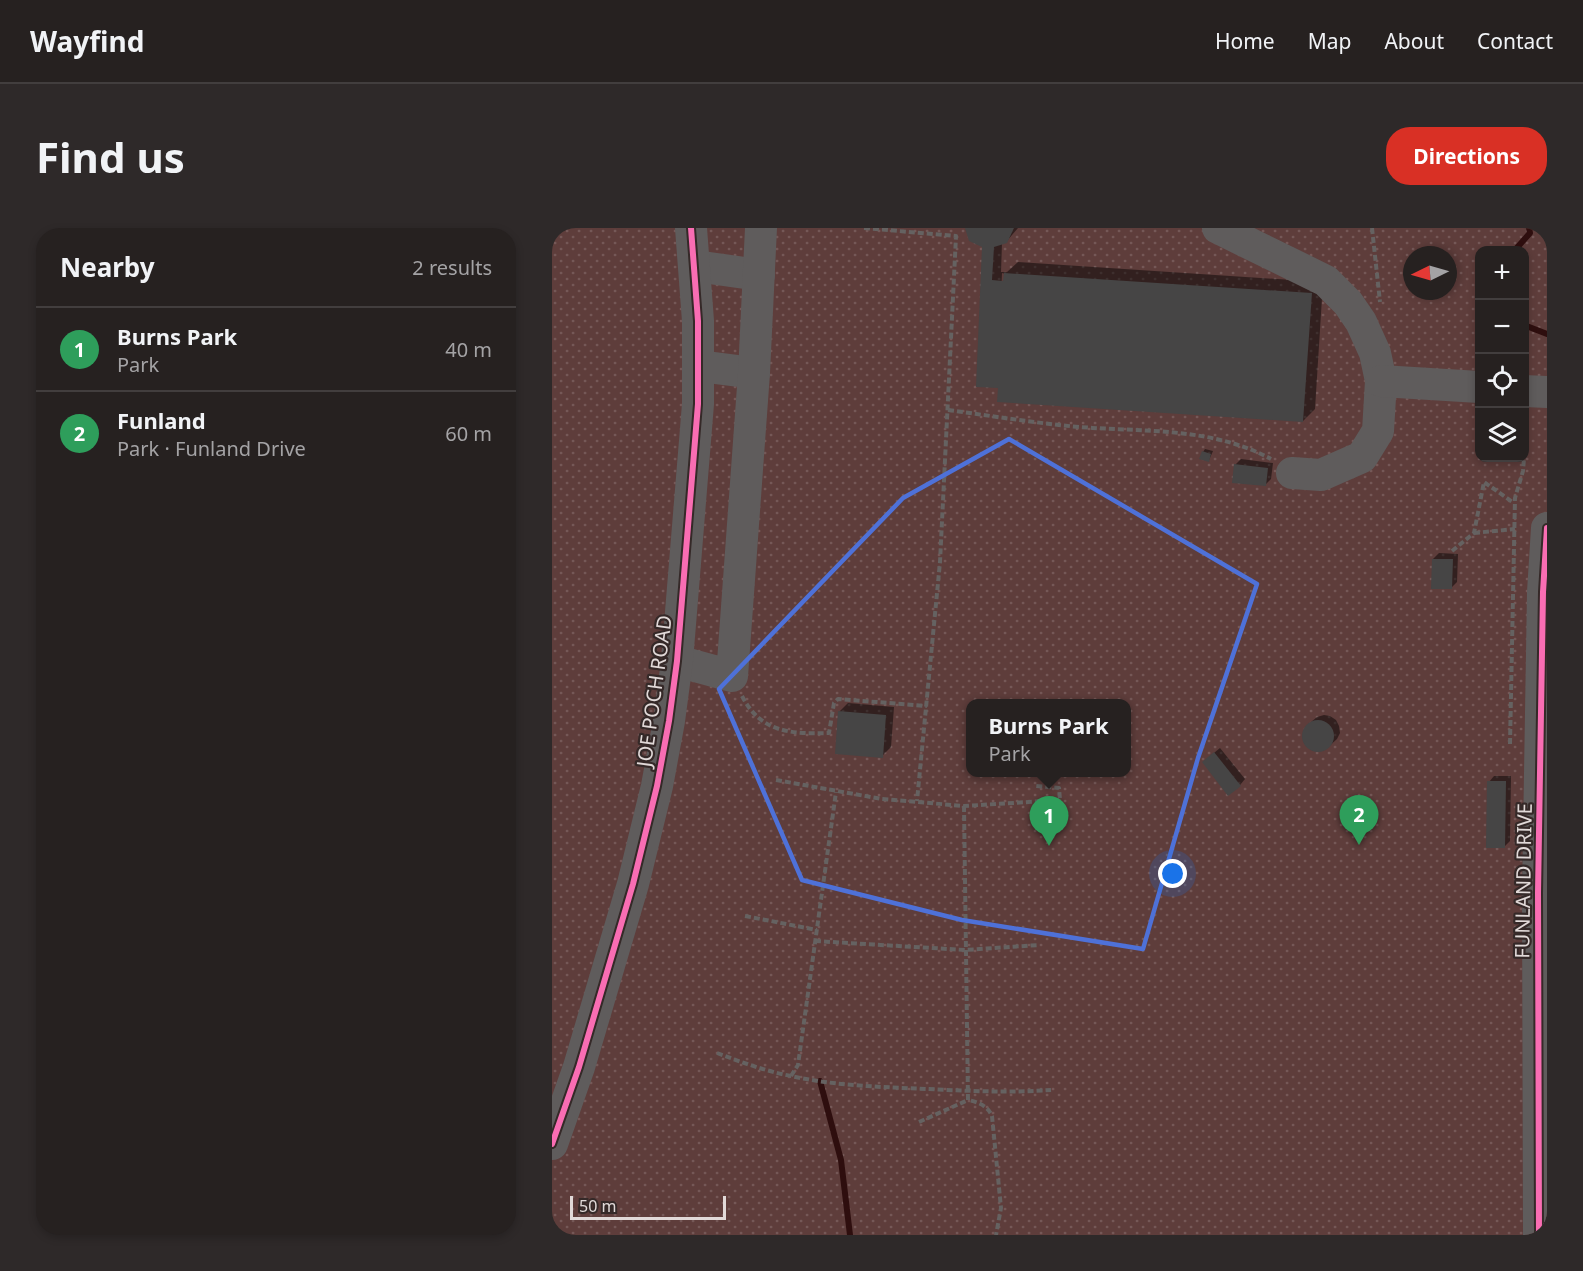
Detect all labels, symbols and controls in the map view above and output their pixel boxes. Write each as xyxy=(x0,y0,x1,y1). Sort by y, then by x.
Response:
text: Wayfind xyxy=(30,22,144,60)
text: Home xyxy=(1215,27,1275,55)
text: Map xyxy=(1308,27,1351,55)
text: About xyxy=(1384,27,1444,55)
text: Contact xyxy=(1477,27,1553,55)
button: Directions xyxy=(1386,127,1547,185)
text: Find us xyxy=(36,128,185,185)
north arrow xyxy=(1403,246,1457,300)
map controls xyxy=(1475,246,1529,462)
button: + xyxy=(1475,246,1529,300)
text: Nearby xyxy=(60,249,155,285)
text: 2 results xyxy=(412,254,492,281)
button: − xyxy=(1475,300,1529,354)
text: Burns Park xyxy=(117,321,237,351)
text: 1 xyxy=(74,336,85,363)
text: 40 m xyxy=(445,336,492,363)
text: Park xyxy=(117,351,159,378)
button: locate xyxy=(1475,354,1529,408)
text: Funland xyxy=(117,405,206,435)
button: layers xyxy=(1475,408,1529,462)
text: 2 xyxy=(74,420,85,447)
text: 60 m xyxy=(445,420,492,447)
text: Park · Funland Drive xyxy=(117,435,306,462)
street label: JOE POCH ROAD xyxy=(630,613,678,771)
popup xyxy=(966,699,1131,777)
text: Burns Park xyxy=(988,710,1109,740)
text: Park xyxy=(988,740,1031,767)
pin: 1 xyxy=(1030,796,1068,846)
pin: 2 xyxy=(1340,796,1378,845)
street label: FUNLAND DRIVE xyxy=(1508,803,1538,959)
your location xyxy=(1158,859,1187,888)
scale bar xyxy=(570,1193,726,1220)
text: 50 m xyxy=(579,1195,616,1217)

